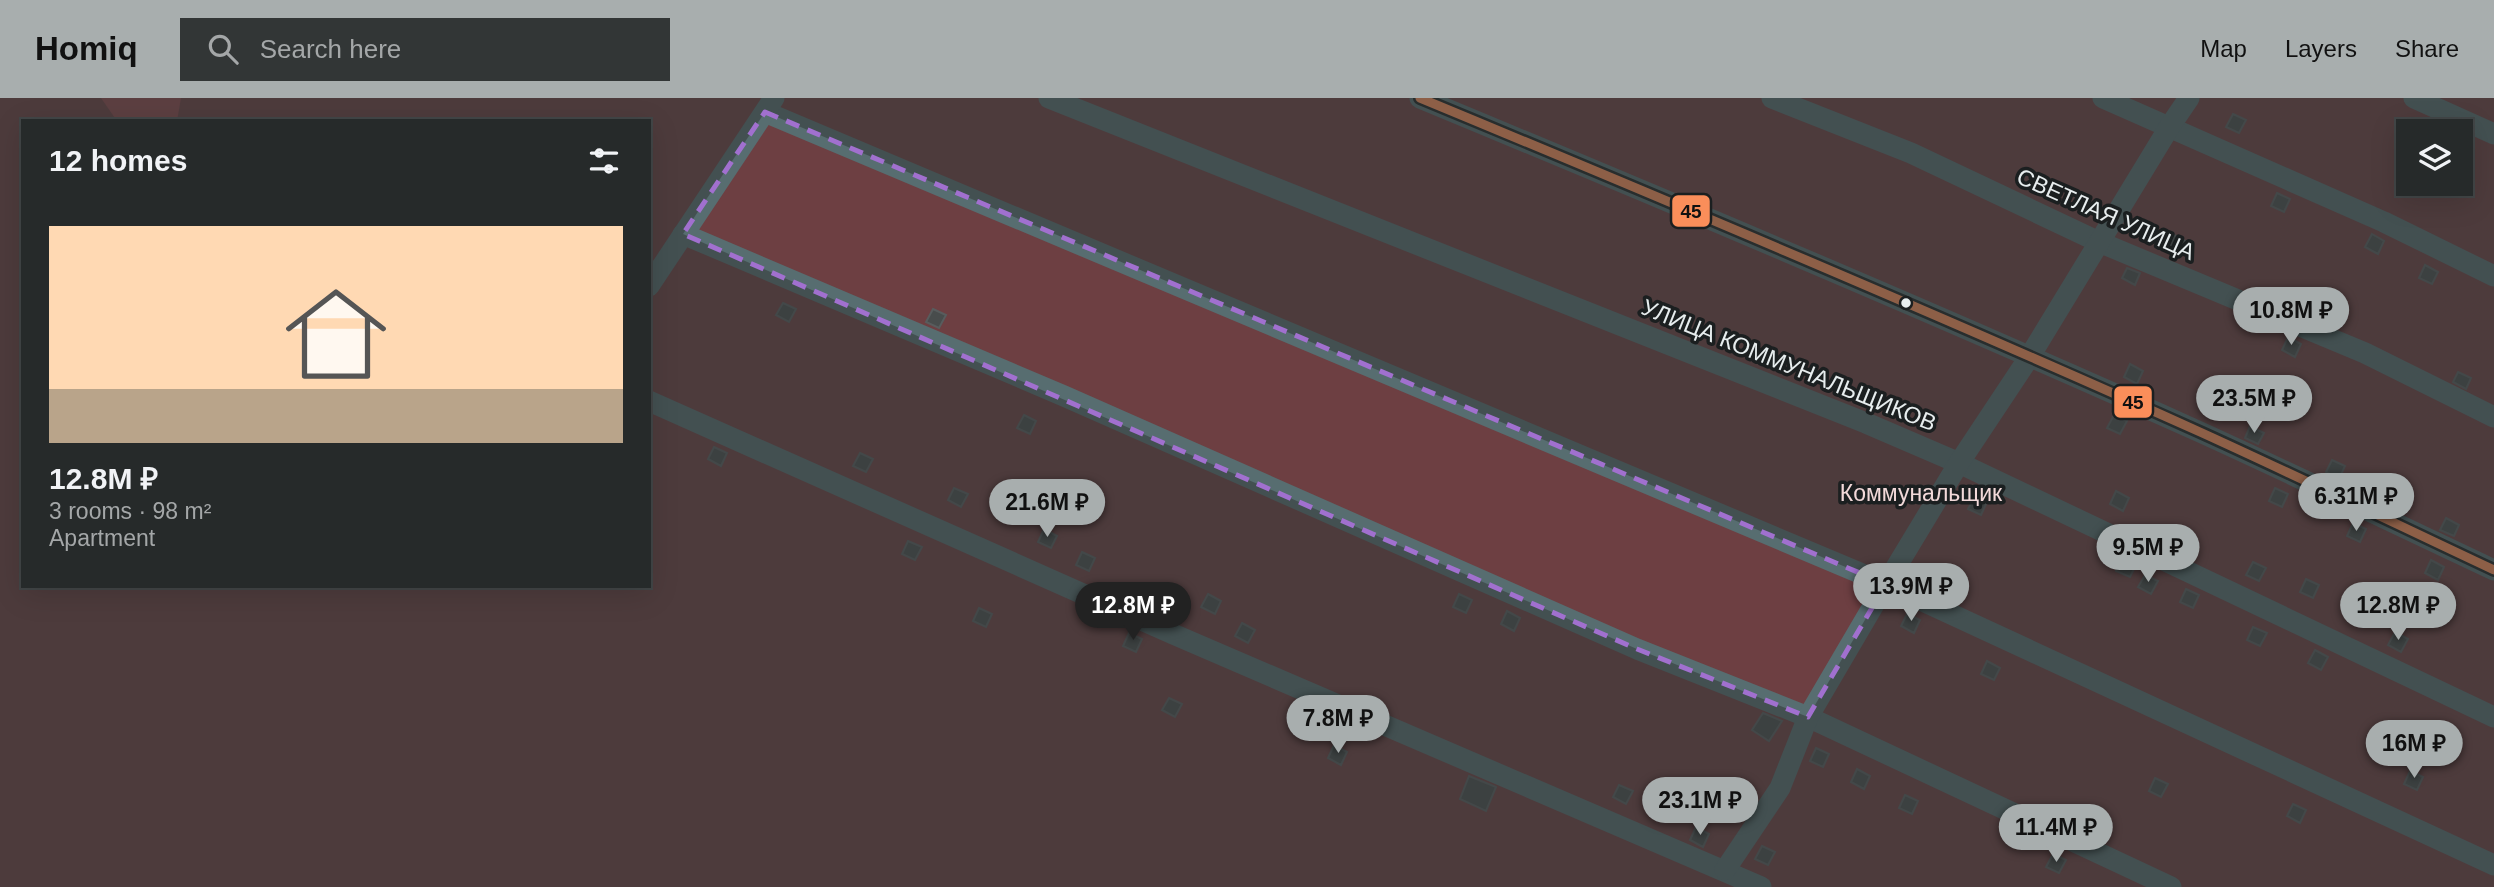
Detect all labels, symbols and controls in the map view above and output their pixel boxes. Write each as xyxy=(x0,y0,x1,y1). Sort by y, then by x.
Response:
search box xyxy=(180,18,670,81)
text: Homiq xyxy=(35,30,138,67)
icon: search xyxy=(204,30,242,68)
text: Search here xyxy=(260,34,401,64)
text: Map xyxy=(2200,35,2247,62)
text: Layers xyxy=(2285,35,2357,62)
text: Share xyxy=(2395,35,2459,62)
map controls xyxy=(2396,119,2473,196)
button: layers xyxy=(2396,119,2473,196)
icon: filters xyxy=(585,142,623,180)
text: 12 homes xyxy=(49,144,187,177)
street label: СВЕТЛАЯ УЛИЦА xyxy=(2013,163,2200,265)
line badge: 45 xyxy=(1671,194,1711,228)
text: 45 xyxy=(1680,201,1702,222)
icon: home xyxy=(273,271,399,397)
pin: 10.8M ₽ xyxy=(2226,288,2356,347)
street label: УЛИЦА КОММУНАЛЬЩИКОВ xyxy=(1638,294,1940,436)
unlabelled marker xyxy=(1899,296,1913,310)
text: 10.8M ₽ xyxy=(2249,297,2333,323)
pin: 23.5M ₽ xyxy=(2189,376,2319,435)
line badge: 45 xyxy=(2113,385,2153,419)
text: 23.5M ₽ xyxy=(2212,385,2296,411)
text: 45 xyxy=(2122,392,2144,413)
text: 12.8M ₽ xyxy=(49,462,158,495)
pin: 6.31M ₽ xyxy=(2291,474,2421,533)
pin: 21.6M ₽ xyxy=(982,480,1112,539)
park label: Коммунальщик xyxy=(1840,480,2003,506)
text: 6.31M ₽ xyxy=(2314,483,2398,509)
text: 21.6M ₽ xyxy=(1005,489,1089,515)
text: 3 rooms · 98 m² xyxy=(49,498,211,524)
pin: 9.5M ₽ xyxy=(2091,524,2205,584)
text: Apartment xyxy=(49,525,155,551)
text: 9.5M ₽ xyxy=(2113,534,2183,560)
pin: 13.9M ₽ xyxy=(1846,564,1976,623)
text: 13.9M ₽ xyxy=(1869,573,1953,599)
pin: 12.8M ₽ xyxy=(1068,582,1198,642)
pin: 12.8M ₽ xyxy=(2333,582,2463,642)
text: 12.8M ₽ xyxy=(1091,592,1175,618)
text: 12.8M ₽ xyxy=(2356,592,2440,618)
pin: 7.8M ₽ xyxy=(1281,696,1395,755)
text: 7.8M ₽ xyxy=(1303,705,1373,731)
pin: 16M ₽ xyxy=(2365,720,2463,780)
text: 16M ₽ xyxy=(2382,730,2446,756)
pin: 23.1M ₽ xyxy=(1635,778,1765,837)
text: 23.1M ₽ xyxy=(1658,787,1742,813)
pin: 11.4M ₽ xyxy=(1991,804,2121,864)
text: 11.4M ₽ xyxy=(2015,814,2097,840)

